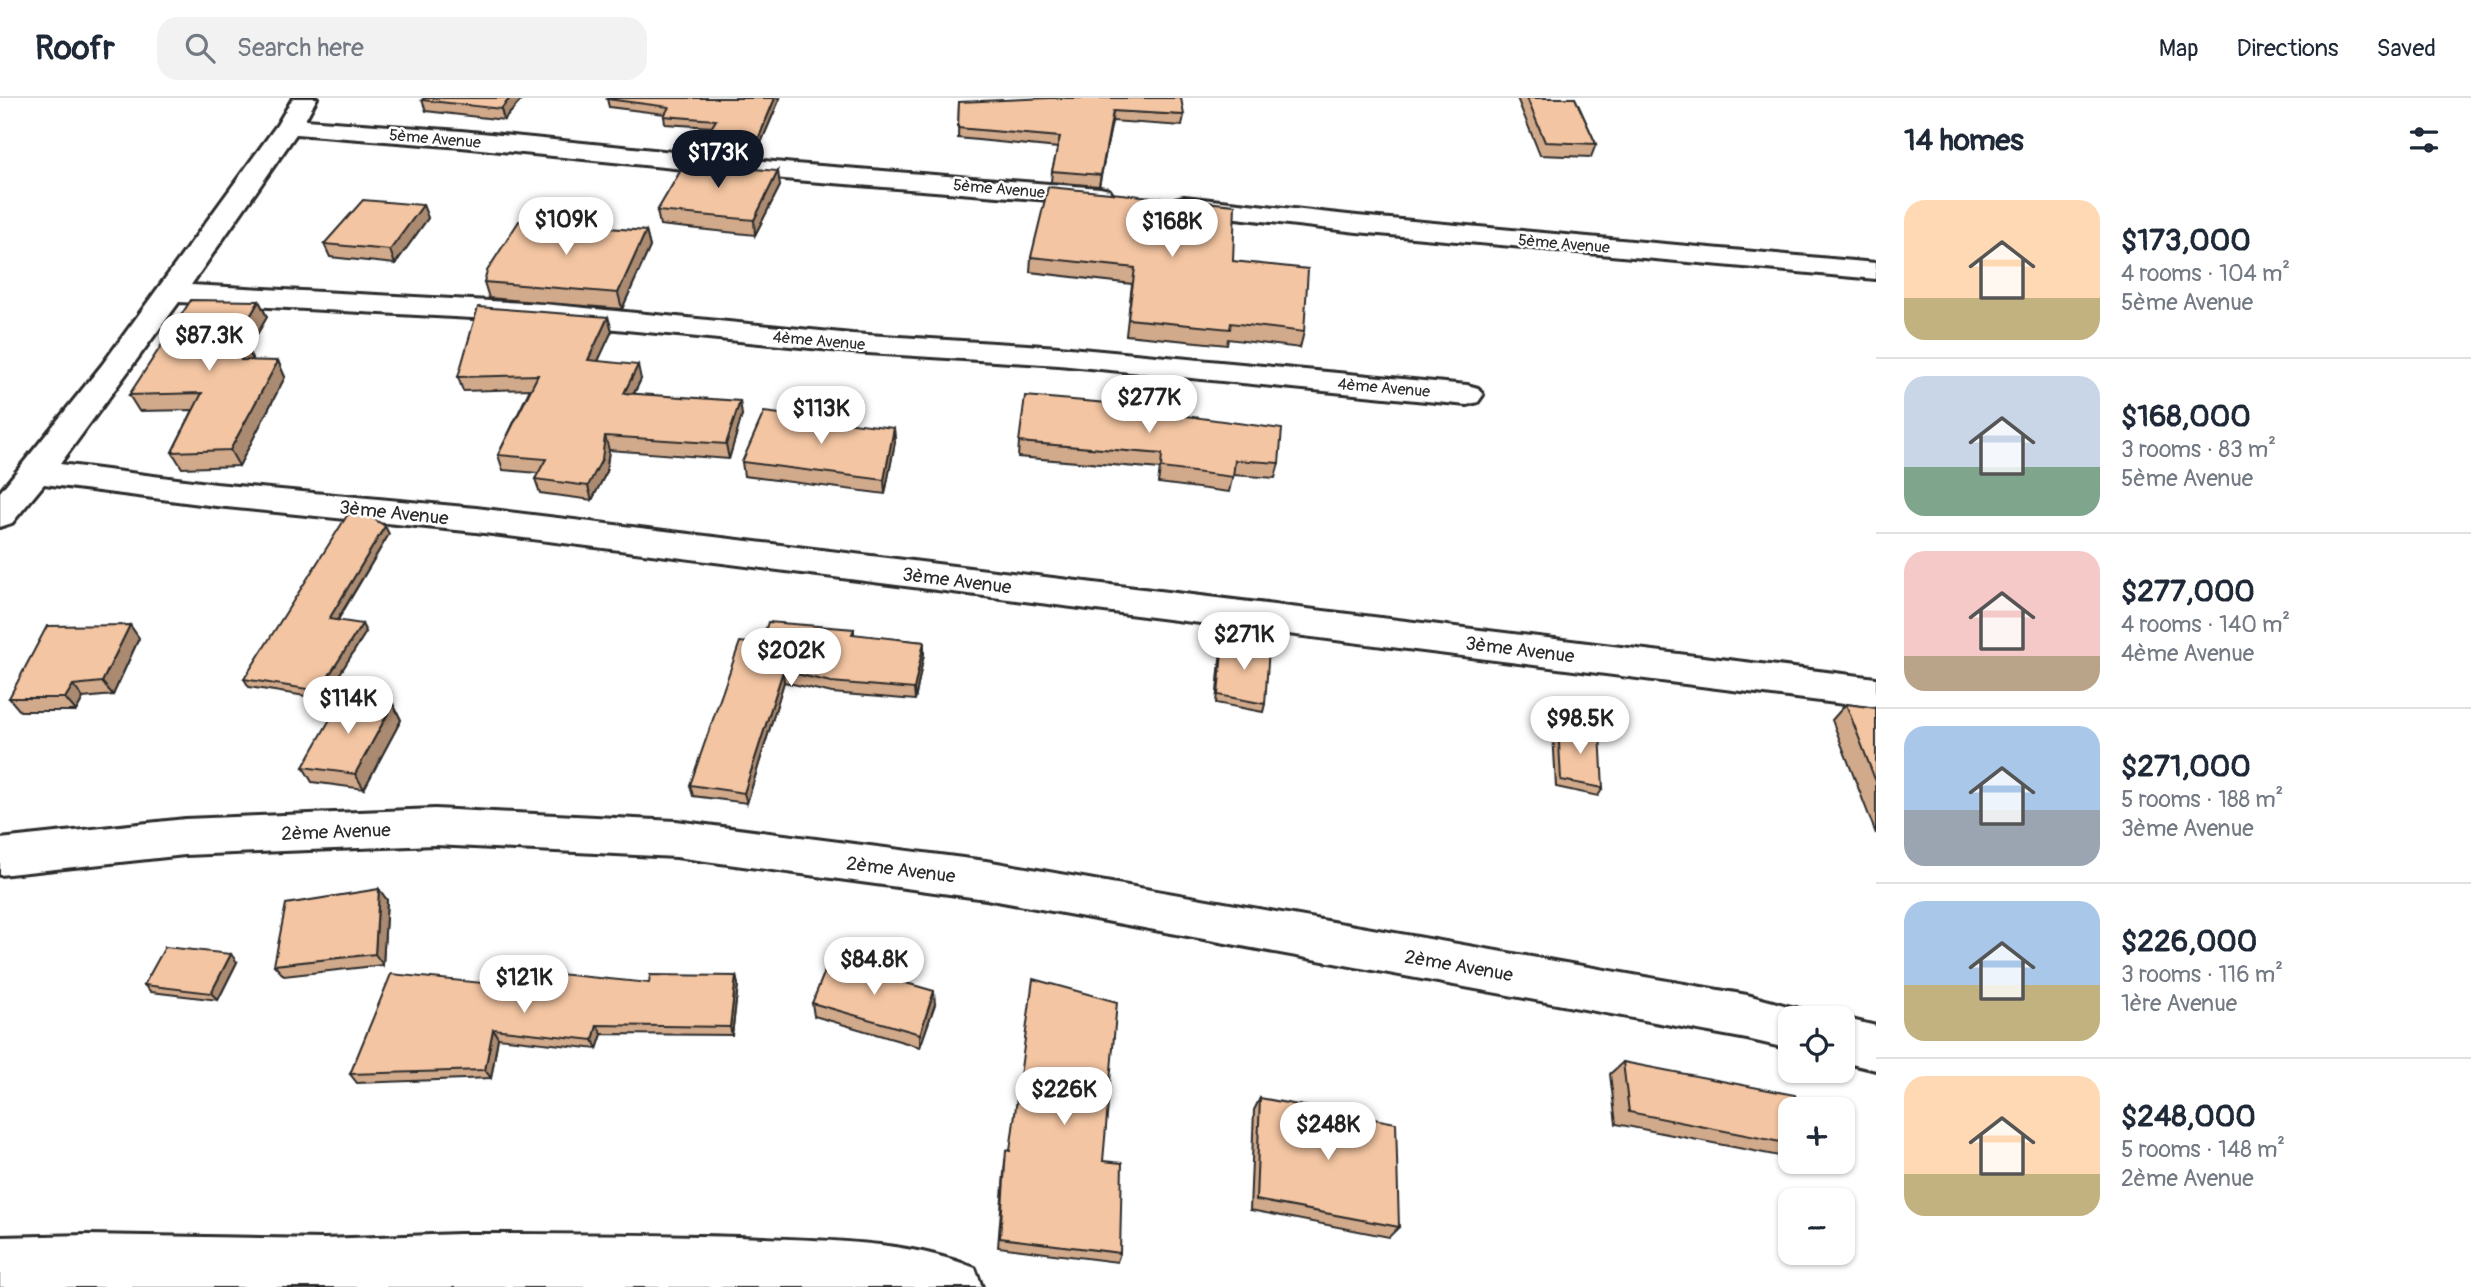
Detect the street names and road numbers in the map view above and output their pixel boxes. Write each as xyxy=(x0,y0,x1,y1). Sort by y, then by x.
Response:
street label: 5ème Avenue xyxy=(388,125,482,153)
street label: 5ème Avenue xyxy=(952,175,1046,203)
street label: 5ème Avenue xyxy=(1517,230,1611,258)
street label: 4ème Avenue xyxy=(772,327,866,355)
street label: 4ème Avenue xyxy=(1337,374,1431,402)
street label: 3ème Avenue xyxy=(338,495,450,531)
street label: 3ème Avenue xyxy=(901,562,1013,600)
street label: 3ème Avenue xyxy=(1464,631,1576,669)
street label: 2ème Avenue xyxy=(281,818,392,846)
street label: 2ème Avenue xyxy=(845,851,957,889)
street label: 2ème Avenue xyxy=(1403,945,1515,987)

